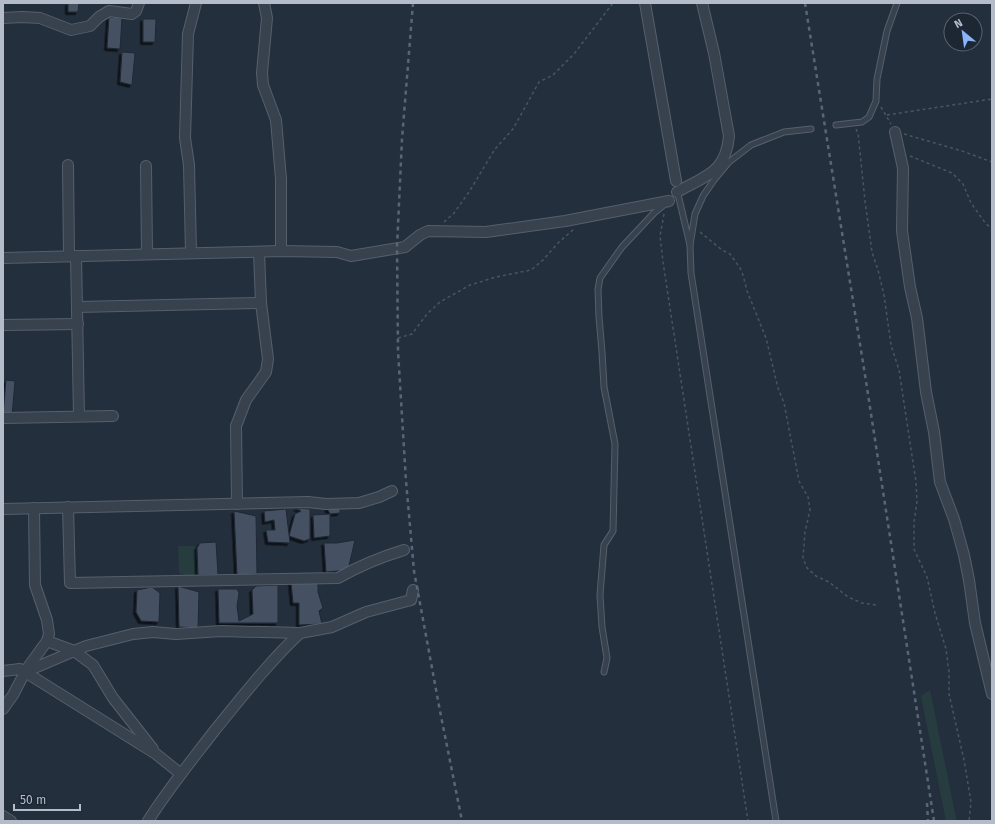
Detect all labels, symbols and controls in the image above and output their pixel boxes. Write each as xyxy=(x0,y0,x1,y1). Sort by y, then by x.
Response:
north arrow xyxy=(943,12,983,52)
text: N xyxy=(952,16,965,31)
scale bar xyxy=(14,786,80,812)
text: 50 m xyxy=(20,793,46,807)

